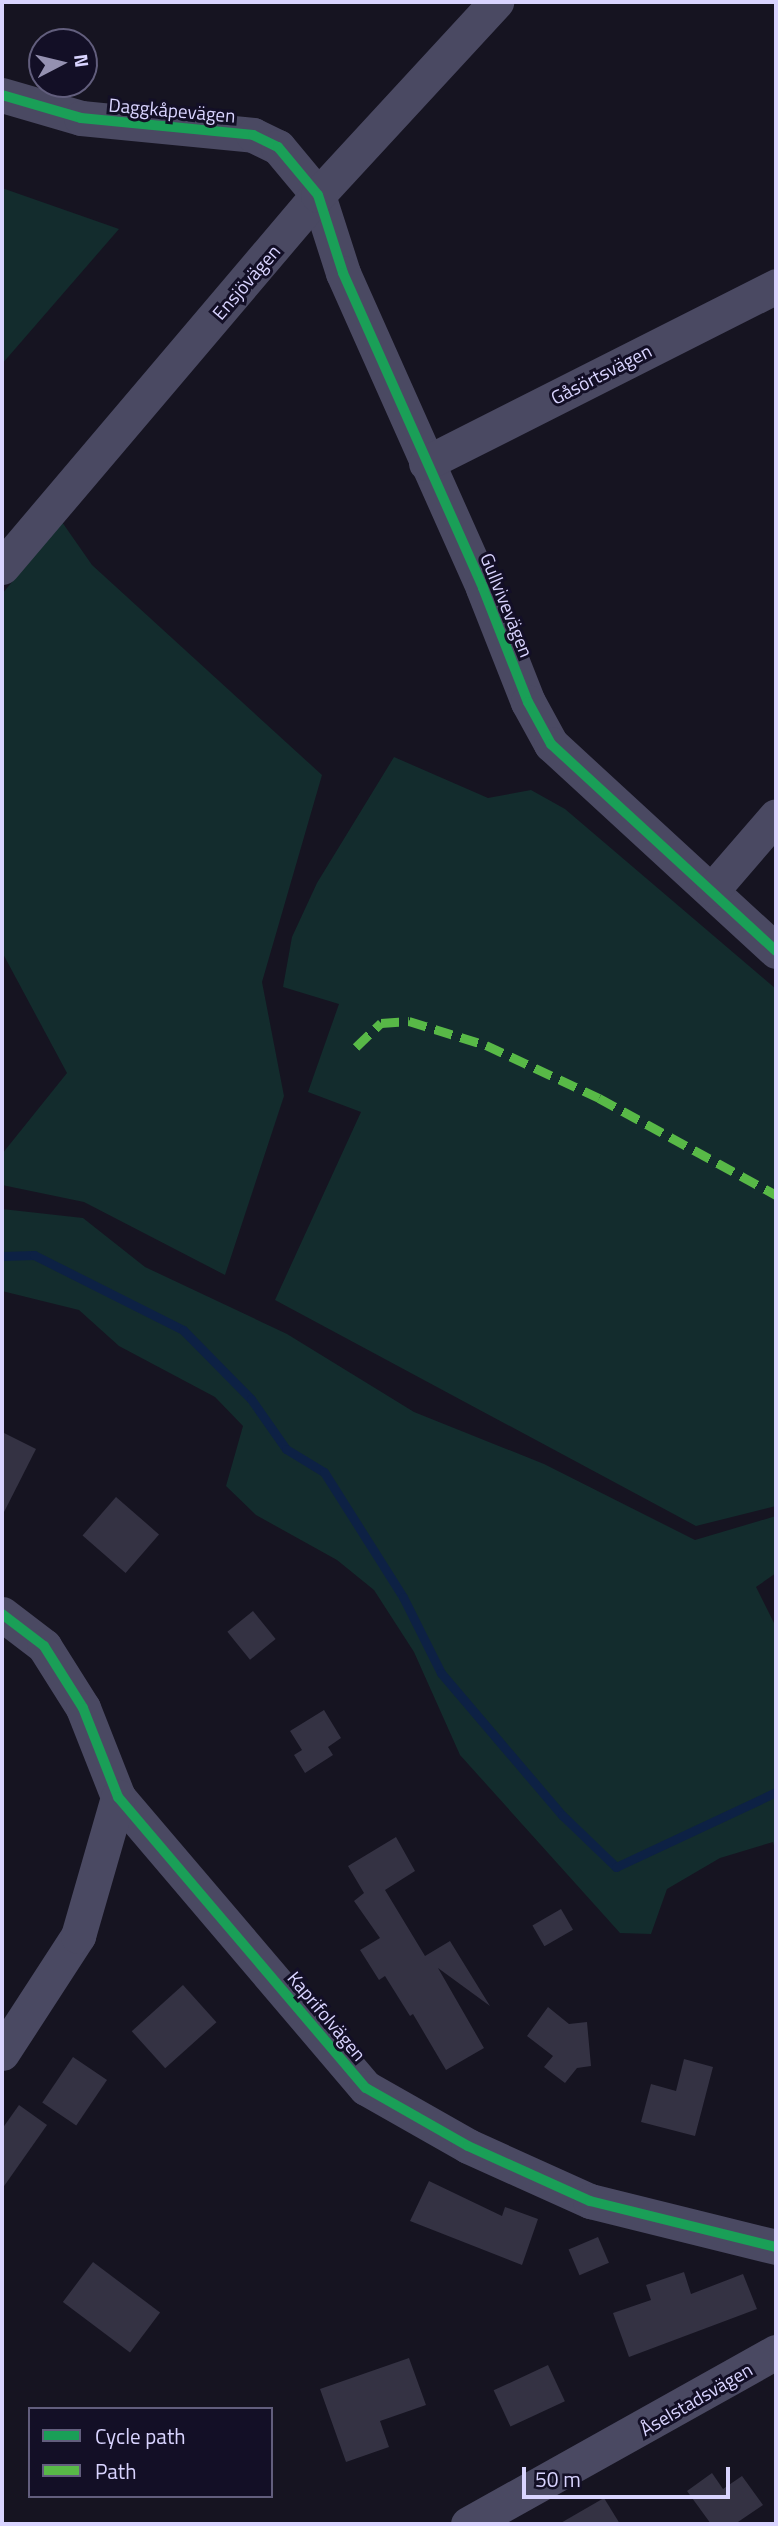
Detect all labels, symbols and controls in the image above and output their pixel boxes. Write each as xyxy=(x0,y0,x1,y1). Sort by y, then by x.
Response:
north arrow xyxy=(28,28,98,98)
text: N xyxy=(67,52,98,69)
street label: Daggkåpevägen xyxy=(108,93,236,127)
street label: Ensjövägen xyxy=(207,240,285,324)
street label: Gåsörtsvägen xyxy=(547,339,655,409)
street label: Gullvivevägen xyxy=(476,550,538,660)
street label: Kaprifolvägen xyxy=(283,1967,371,2065)
street label: Åselstadsvägen xyxy=(636,2358,756,2440)
legend xyxy=(28,2407,273,2498)
text: Cycle path xyxy=(95,2420,186,2452)
scale bar xyxy=(526,2452,734,2496)
text: Path xyxy=(95,2455,137,2487)
text: 50 m xyxy=(535,2463,581,2495)

